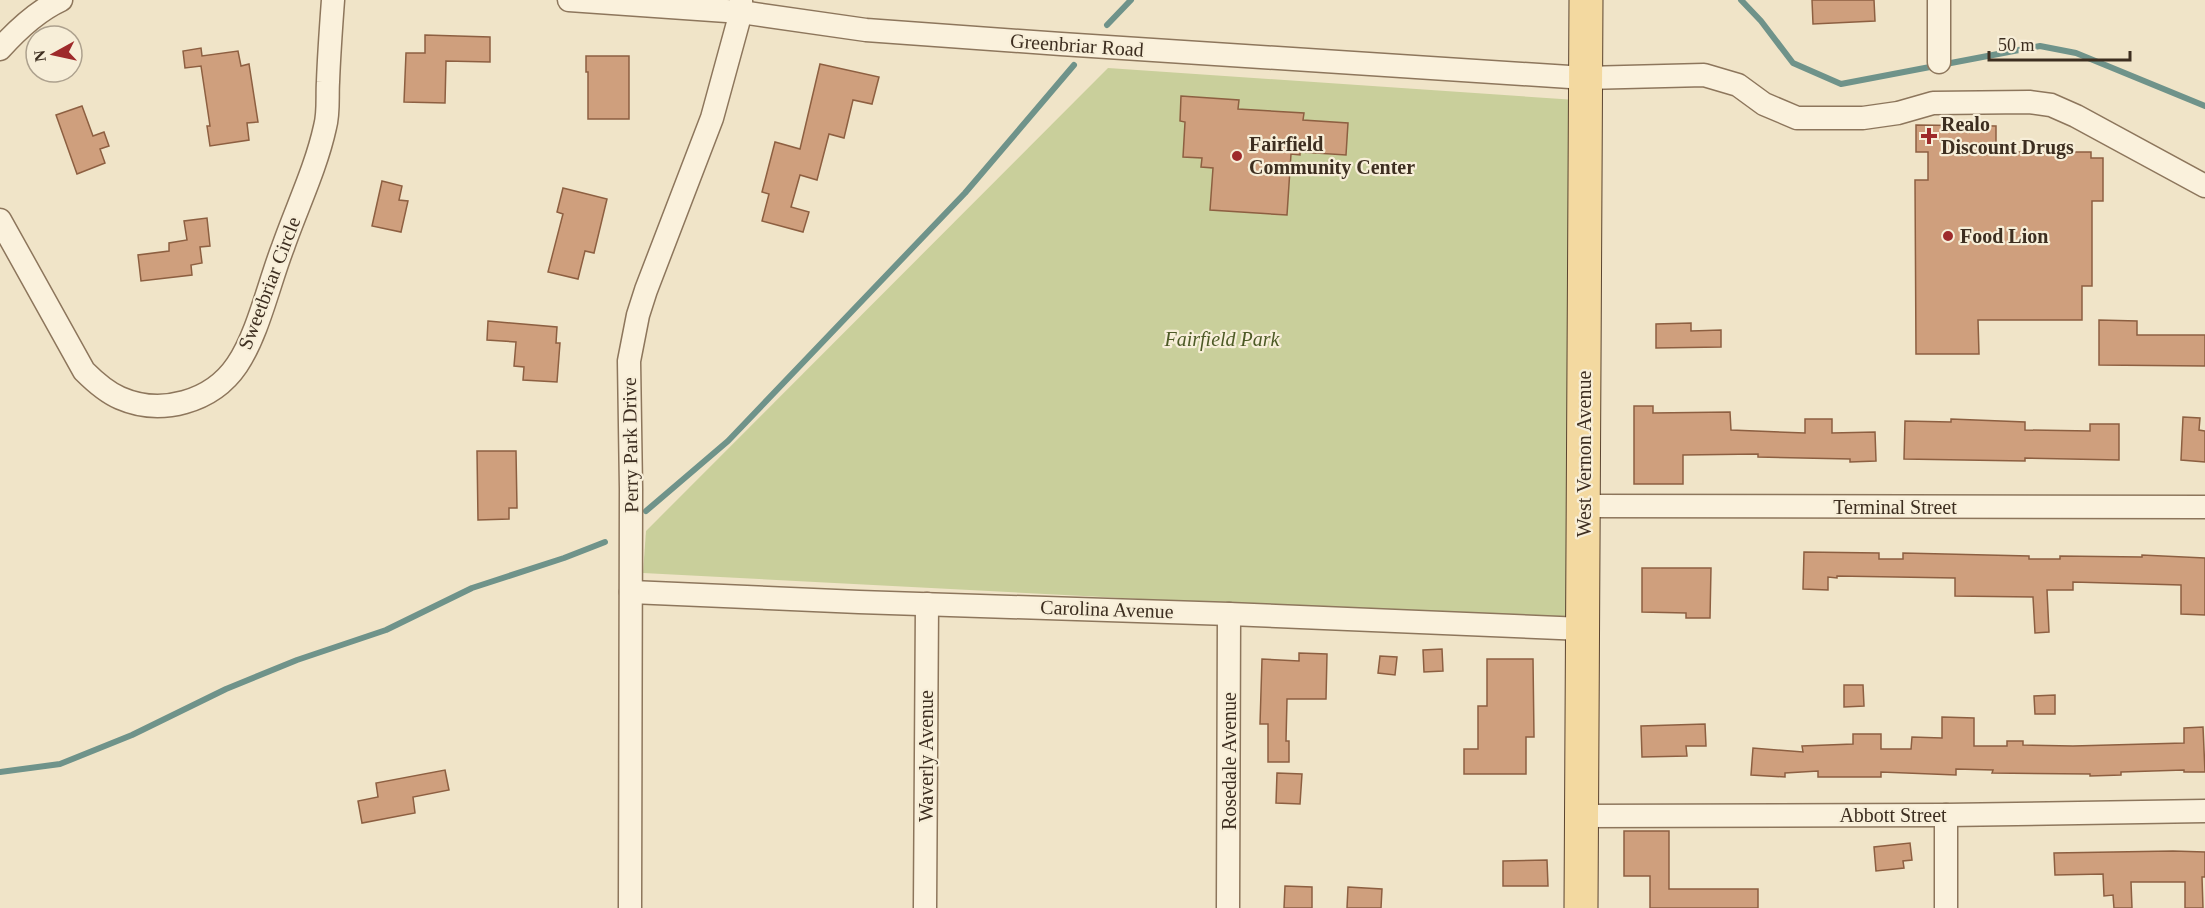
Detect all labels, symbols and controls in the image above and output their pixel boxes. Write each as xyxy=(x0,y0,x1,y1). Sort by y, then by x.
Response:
north arrow xyxy=(24,24,84,84)
scale bar xyxy=(1989,24,2130,62)
street label: Greenbriar Road xyxy=(1009,29,1145,61)
text: 50 m xyxy=(1998,35,2035,55)
text: N xyxy=(30,49,49,63)
place label: Realo Discount Drugs xyxy=(1941,113,2074,159)
marker: Realo Discount Drugs xyxy=(1922,129,1936,143)
place label: Fairfield Community Center xyxy=(1249,133,1415,179)
marker: Fairfield Community Center xyxy=(1230,149,1244,163)
street label: Sweetbriar Circle xyxy=(234,213,304,353)
place label: Food Lion xyxy=(1960,225,2048,247)
marker: Food Lion xyxy=(1941,229,1955,243)
park label: Fairfield Park xyxy=(1164,328,1281,351)
street label: West Vernon Avenue xyxy=(1573,371,1595,537)
street label: Perry Park Drive xyxy=(618,377,643,513)
street label: Terminal Street xyxy=(1833,496,1957,518)
street label: Carolina Avenue xyxy=(1040,596,1174,622)
street label: Waverly Avenue xyxy=(915,690,938,822)
street label: Rosedale Avenue xyxy=(1218,692,1240,830)
street label: Abbott Street xyxy=(1839,804,1947,826)

